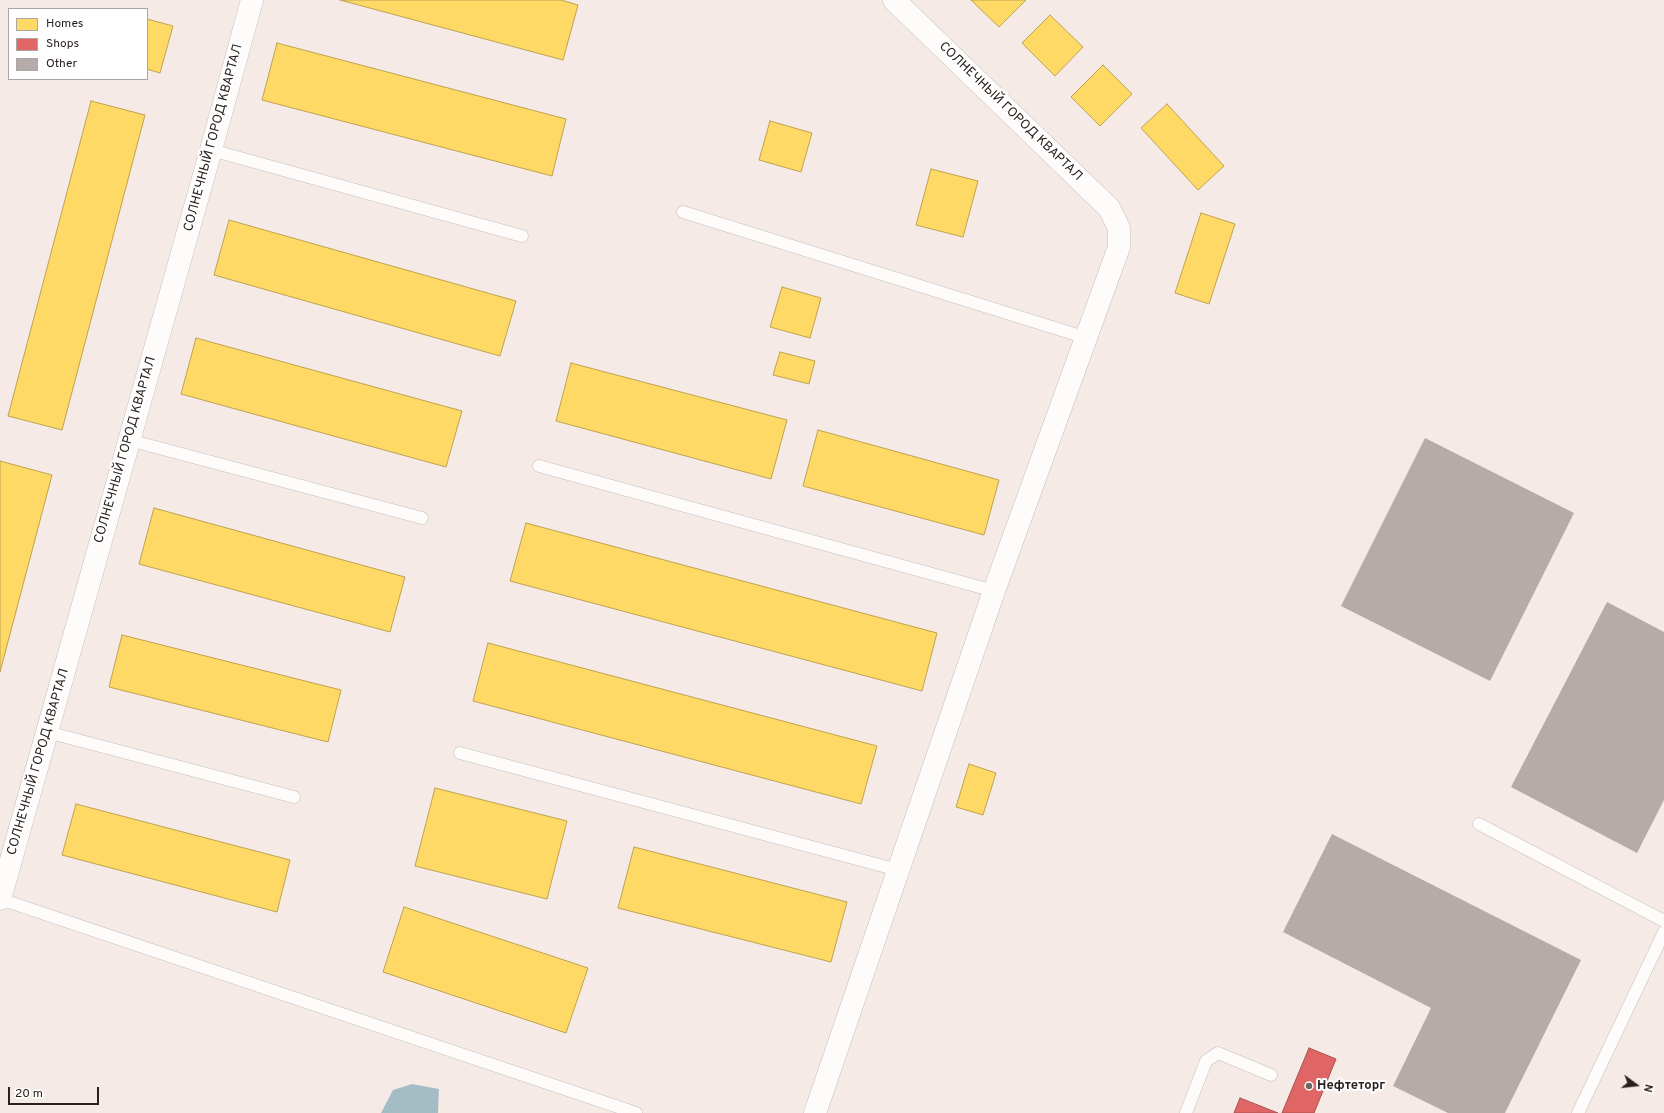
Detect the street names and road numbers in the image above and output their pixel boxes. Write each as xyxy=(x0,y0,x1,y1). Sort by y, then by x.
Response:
street label: СОЛНЕЧНЫЙ ГОРОД КВАРТАЛ xyxy=(935,39,1085,185)
street label: СОЛНЕЧНЫЙ ГОРОД КВАРТАЛ xyxy=(181,43,247,233)
street label: СОЛНЕЧНЫЙ ГОРОД КВАРТАЛ xyxy=(92,355,160,545)
street label: СОЛНЕЧНЫЙ ГОРОД КВАРТАЛ xyxy=(5,667,73,857)

